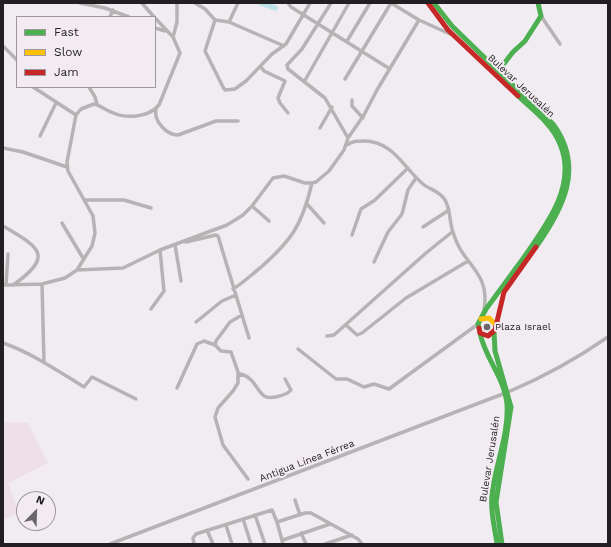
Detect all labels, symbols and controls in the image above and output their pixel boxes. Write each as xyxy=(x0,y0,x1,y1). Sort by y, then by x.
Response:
legend xyxy=(16,16,156,88)
text: Fast xyxy=(54,25,79,39)
text: Slow xyxy=(54,45,82,59)
street label: Bulevar Jerusalén xyxy=(485,52,557,120)
text: Jam xyxy=(54,65,79,79)
place label: Plaza Israel xyxy=(495,321,551,333)
marker: Plaza Israel xyxy=(482,322,492,332)
street label: Bulevar Jerusalén xyxy=(477,415,503,503)
street label: Antigua Línea Férrea xyxy=(258,437,356,485)
north arrow xyxy=(16,491,56,531)
text: N xyxy=(34,493,47,508)

